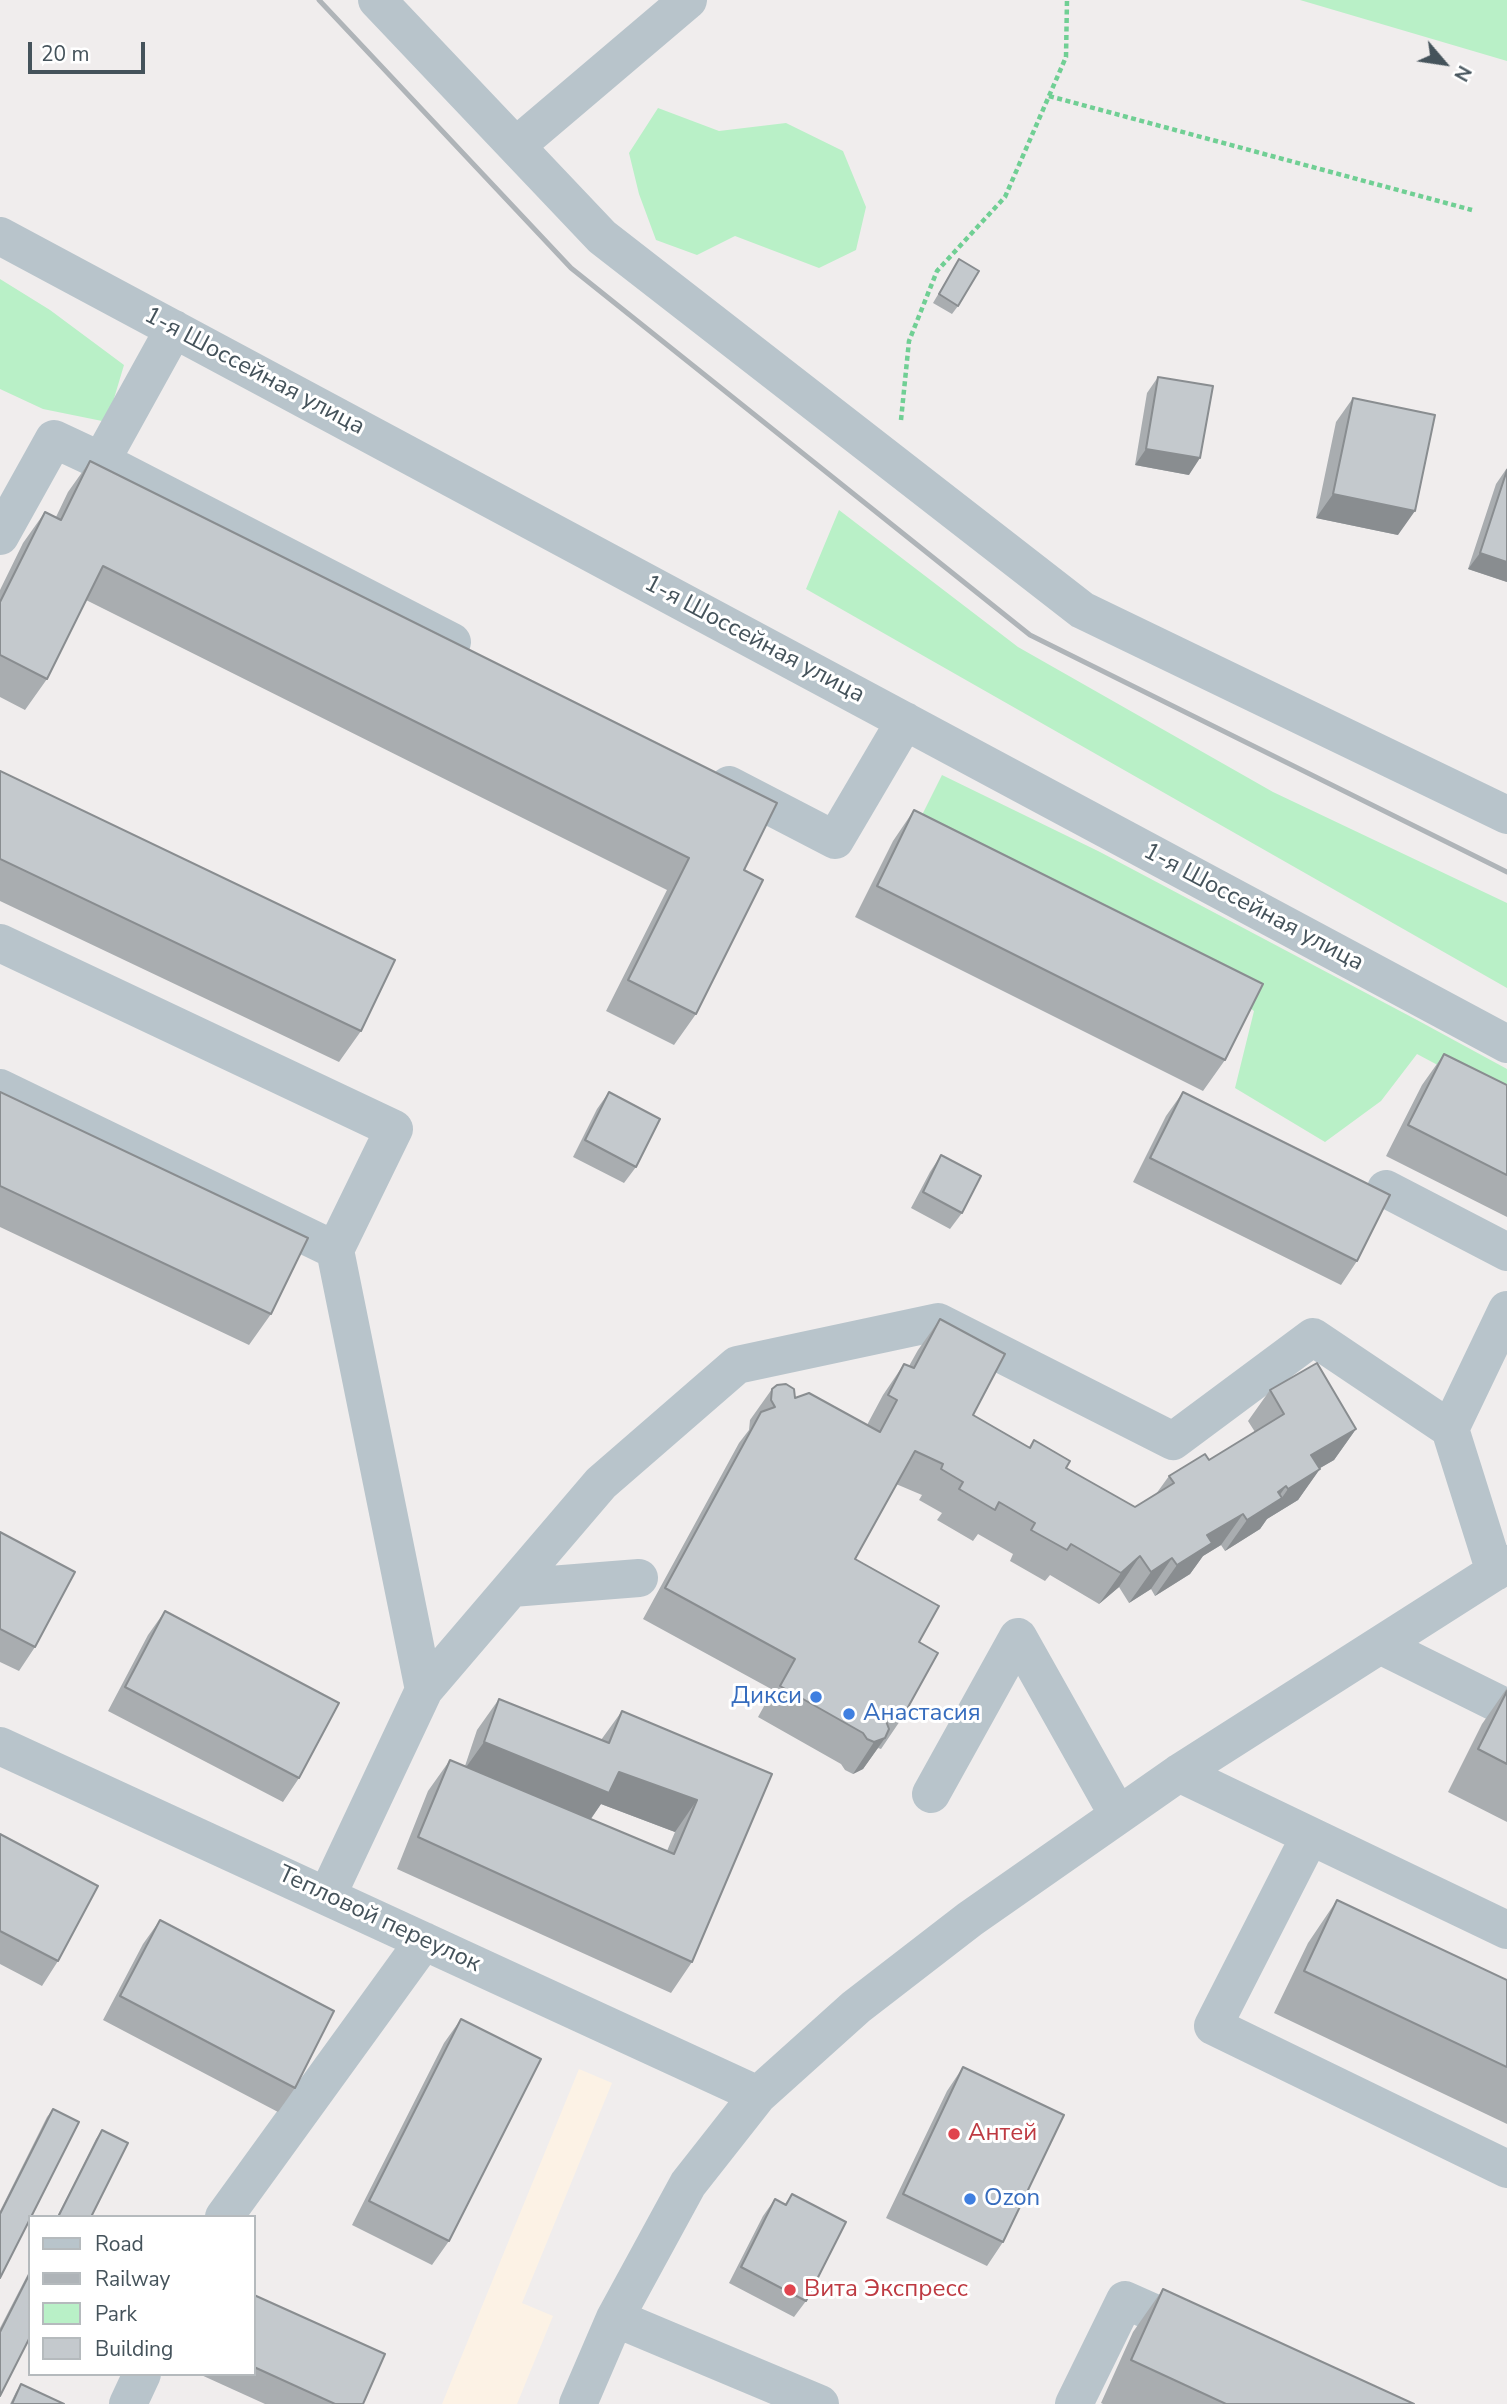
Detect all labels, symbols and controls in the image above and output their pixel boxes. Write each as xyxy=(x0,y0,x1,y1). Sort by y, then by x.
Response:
scale bar xyxy=(32,28,149,72)
north arrow xyxy=(1409,28,1479,98)
text: 20 m xyxy=(41,40,90,68)
text: N xyxy=(1448,61,1477,86)
street label: 1-я Шоссейная улица xyxy=(139,302,369,442)
street label: 1-я Шоссейная улица xyxy=(639,570,869,710)
street label: 1-я Шоссейная улица xyxy=(1138,838,1368,978)
place label: Дикси xyxy=(731,1683,802,1711)
marker: Дикси xyxy=(808,1689,824,1705)
place label: Анастасия xyxy=(863,1700,981,1728)
marker: Анастасия xyxy=(841,1706,857,1722)
street label: Тепловой переулок xyxy=(273,1860,485,1980)
place label: Антей xyxy=(968,2120,1037,2148)
marker: Антей xyxy=(946,2126,962,2142)
place label: Ozon xyxy=(984,2185,1040,2213)
marker: Ozon xyxy=(962,2191,978,2207)
legend xyxy=(28,2215,256,2376)
text: Road xyxy=(95,2230,144,2258)
text: Railway xyxy=(95,2265,170,2293)
place label: Вита Экспресс xyxy=(804,2276,968,2304)
marker: Вита Экспресс xyxy=(782,2282,798,2298)
text: Park xyxy=(95,2300,137,2328)
text: Building xyxy=(95,2335,173,2363)

